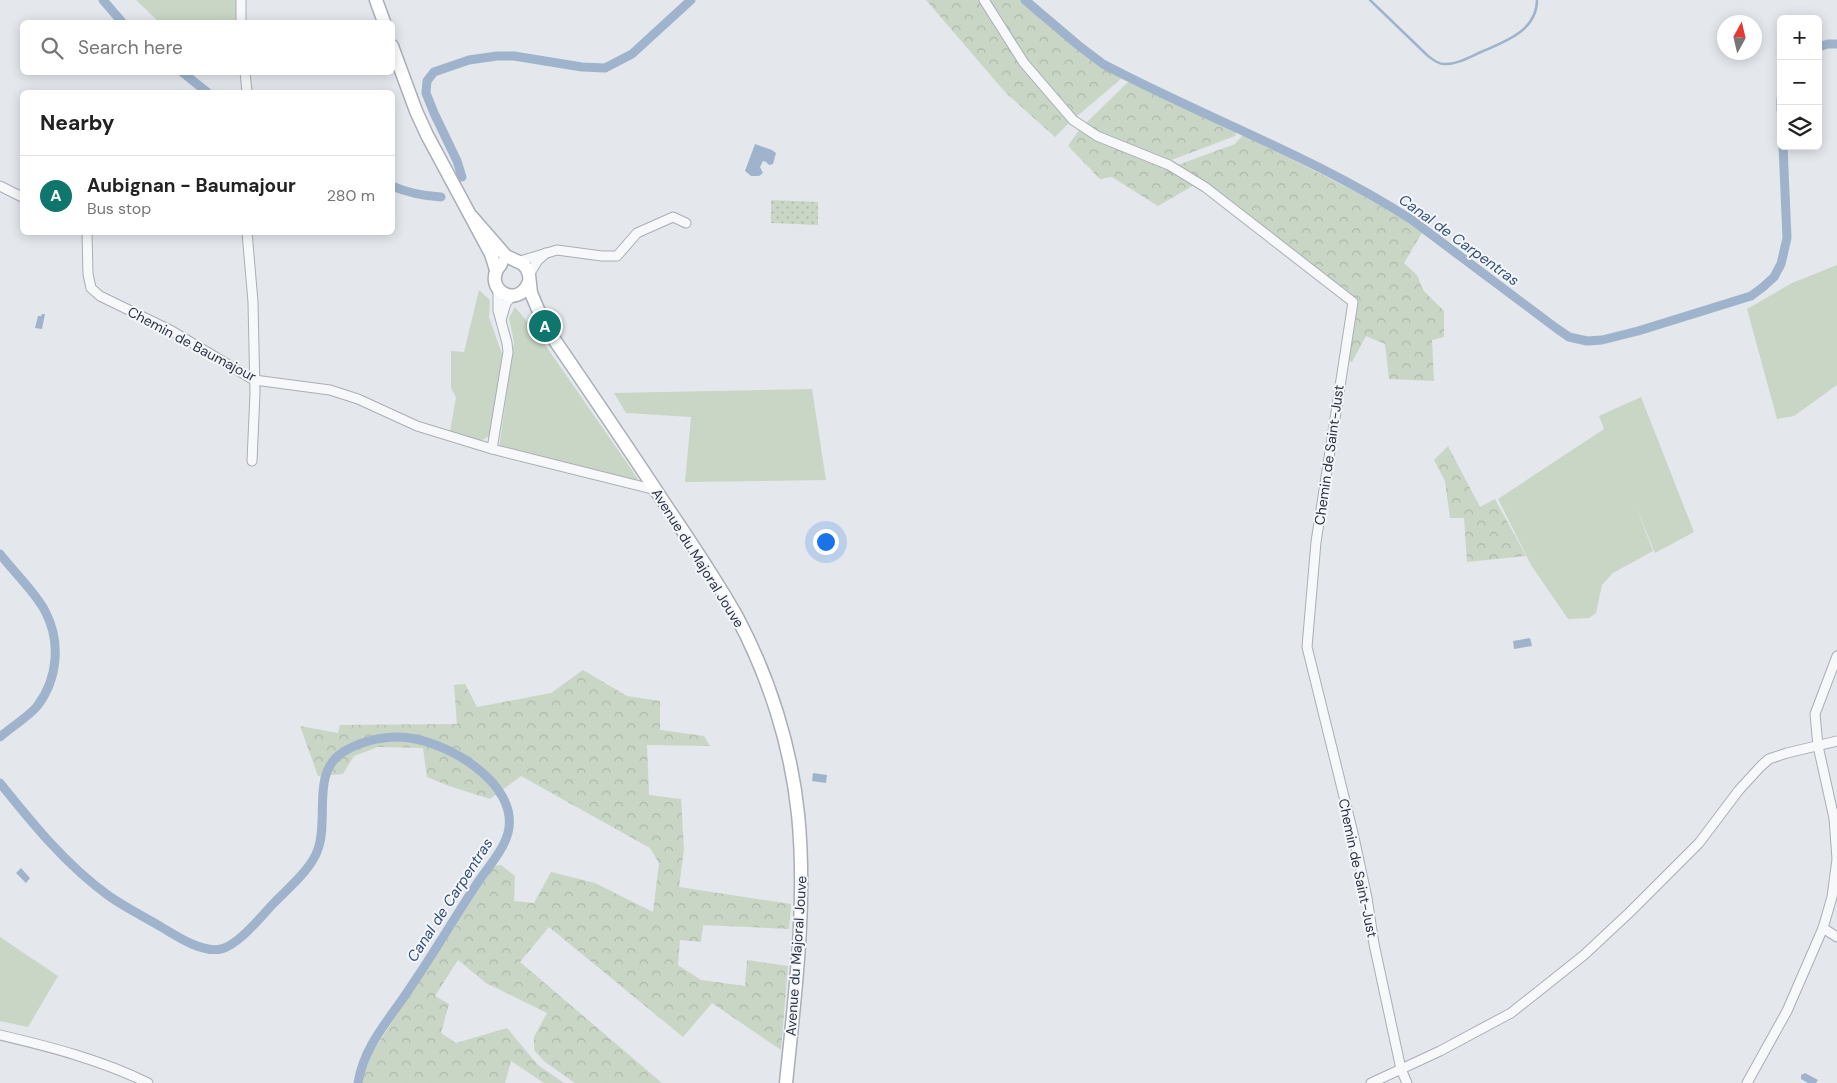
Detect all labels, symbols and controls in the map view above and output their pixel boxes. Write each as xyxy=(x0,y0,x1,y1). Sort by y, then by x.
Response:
north arrow xyxy=(1717,15,1762,60)
map controls xyxy=(1777,15,1822,150)
button: + xyxy=(1777,15,1822,60)
search box xyxy=(20,20,395,75)
icon: search xyxy=(38,34,66,62)
text: Search here xyxy=(78,35,183,60)
button: − xyxy=(1777,60,1822,105)
button: layers xyxy=(1777,105,1822,150)
text: Nearby xyxy=(40,109,114,137)
text: Aubignan - Baumajour xyxy=(87,173,296,198)
text: A xyxy=(50,185,62,206)
text: 280 m xyxy=(327,185,375,206)
water label: Canal de Carpentras xyxy=(1395,190,1523,290)
text: Bus stop xyxy=(87,198,151,219)
street label: Chemin de Baumajour xyxy=(125,302,259,386)
pin: A xyxy=(529,307,561,345)
street label: Chemin de Saint-Just xyxy=(1310,384,1348,526)
street label: Avenue du Majoral Jouve xyxy=(648,485,748,631)
your location xyxy=(813,529,839,555)
street label: Chemin de Saint-Just xyxy=(1334,797,1382,939)
water label: Canal de Carpentras xyxy=(402,834,498,966)
street label: Avenue du Majoral Jouve xyxy=(781,875,811,1037)

